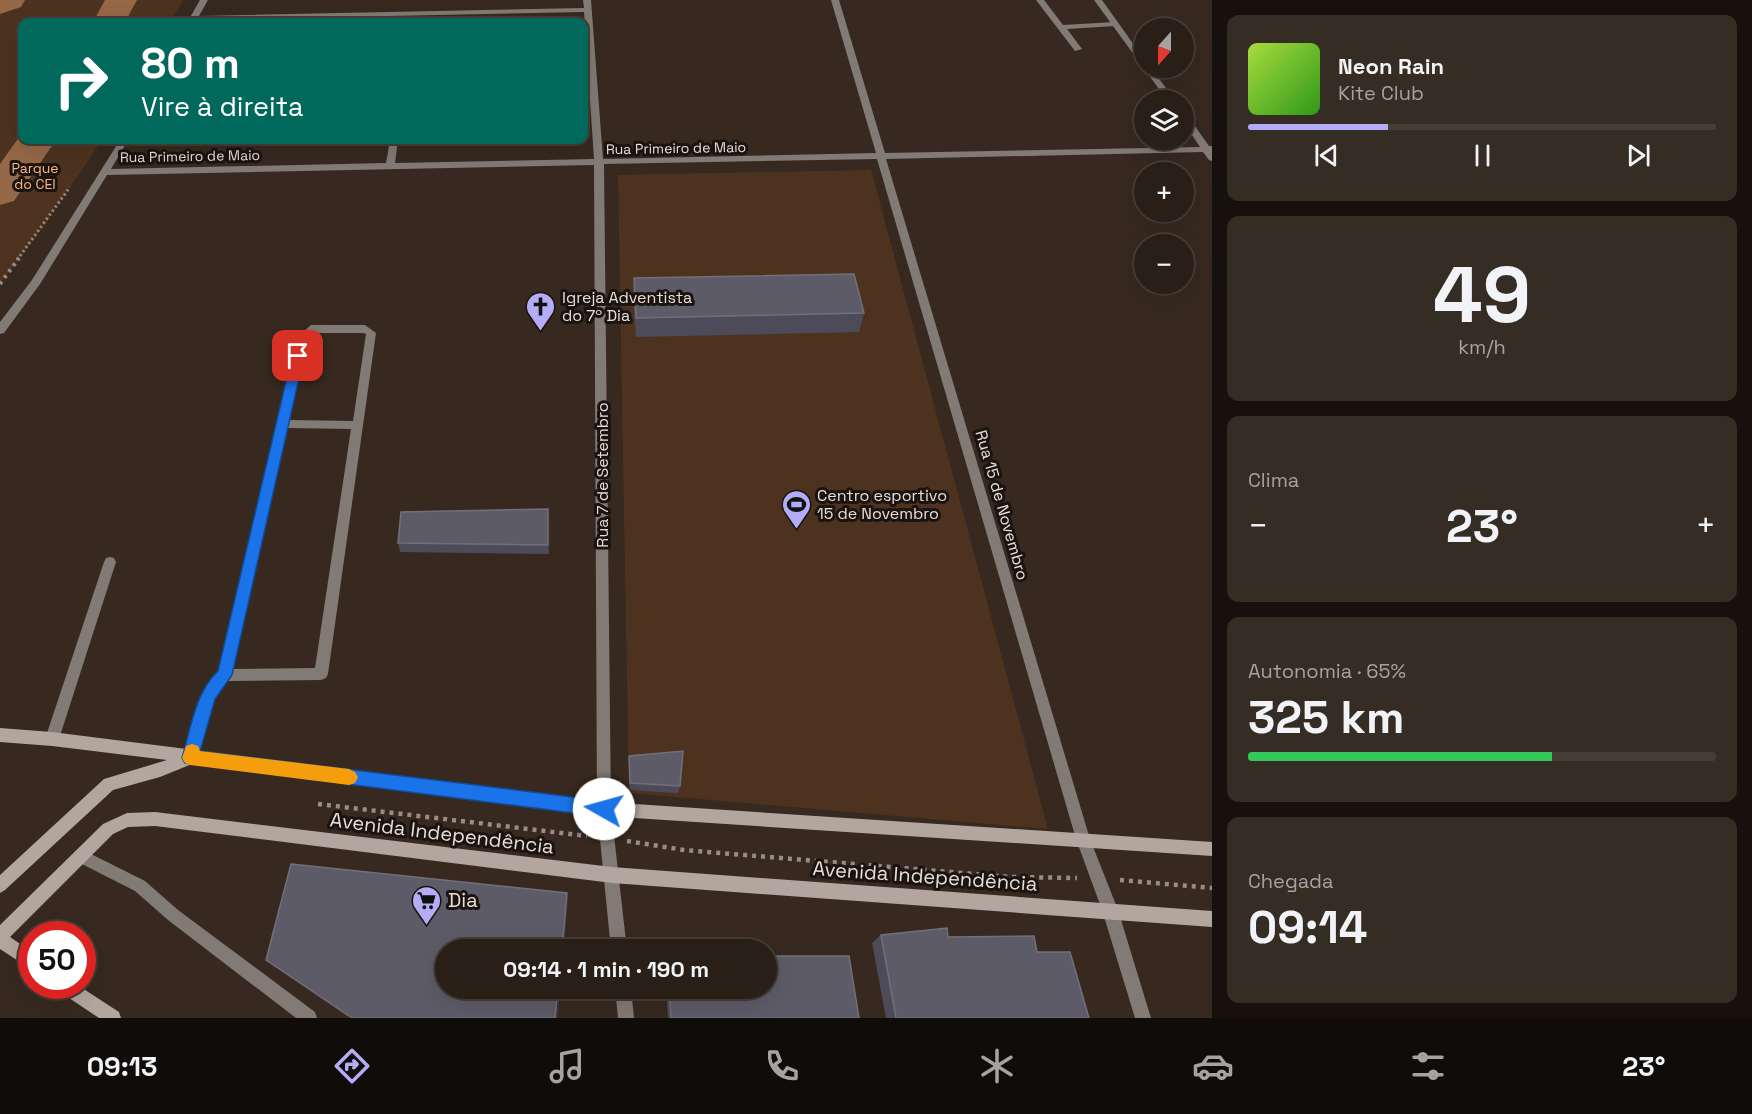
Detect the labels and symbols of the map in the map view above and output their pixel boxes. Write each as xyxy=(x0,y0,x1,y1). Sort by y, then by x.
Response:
north arrow xyxy=(1134,18,1194,78)
street label: Rua Primeiro de Maio xyxy=(606,138,746,158)
street label: Rua Primeiro de Maio xyxy=(120,146,260,166)
park label: Parque do CEI xyxy=(11,159,59,193)
place label: Igreja Adventista do 7º Dia xyxy=(562,287,692,326)
church icon: Igreja Adventista do 7º Dia xyxy=(525,290,557,332)
pin xyxy=(272,330,323,381)
street label: Rua 7 de Setembro xyxy=(592,402,613,548)
street label: Rua 15 de Novembro xyxy=(971,428,1033,582)
place label: Centro esportivo 15 de Novembro xyxy=(817,485,947,524)
sports icon: Centro esportivo 15 de Novembro xyxy=(780,488,812,530)
position arrow xyxy=(572,777,636,841)
street label: Avenida Independência xyxy=(329,806,555,860)
street label: Avenida Independência xyxy=(812,855,1038,897)
supermarket icon: Dia xyxy=(411,884,443,926)
place label: Dia xyxy=(448,887,478,913)
speed limit sign: 50 xyxy=(18,921,96,999)

